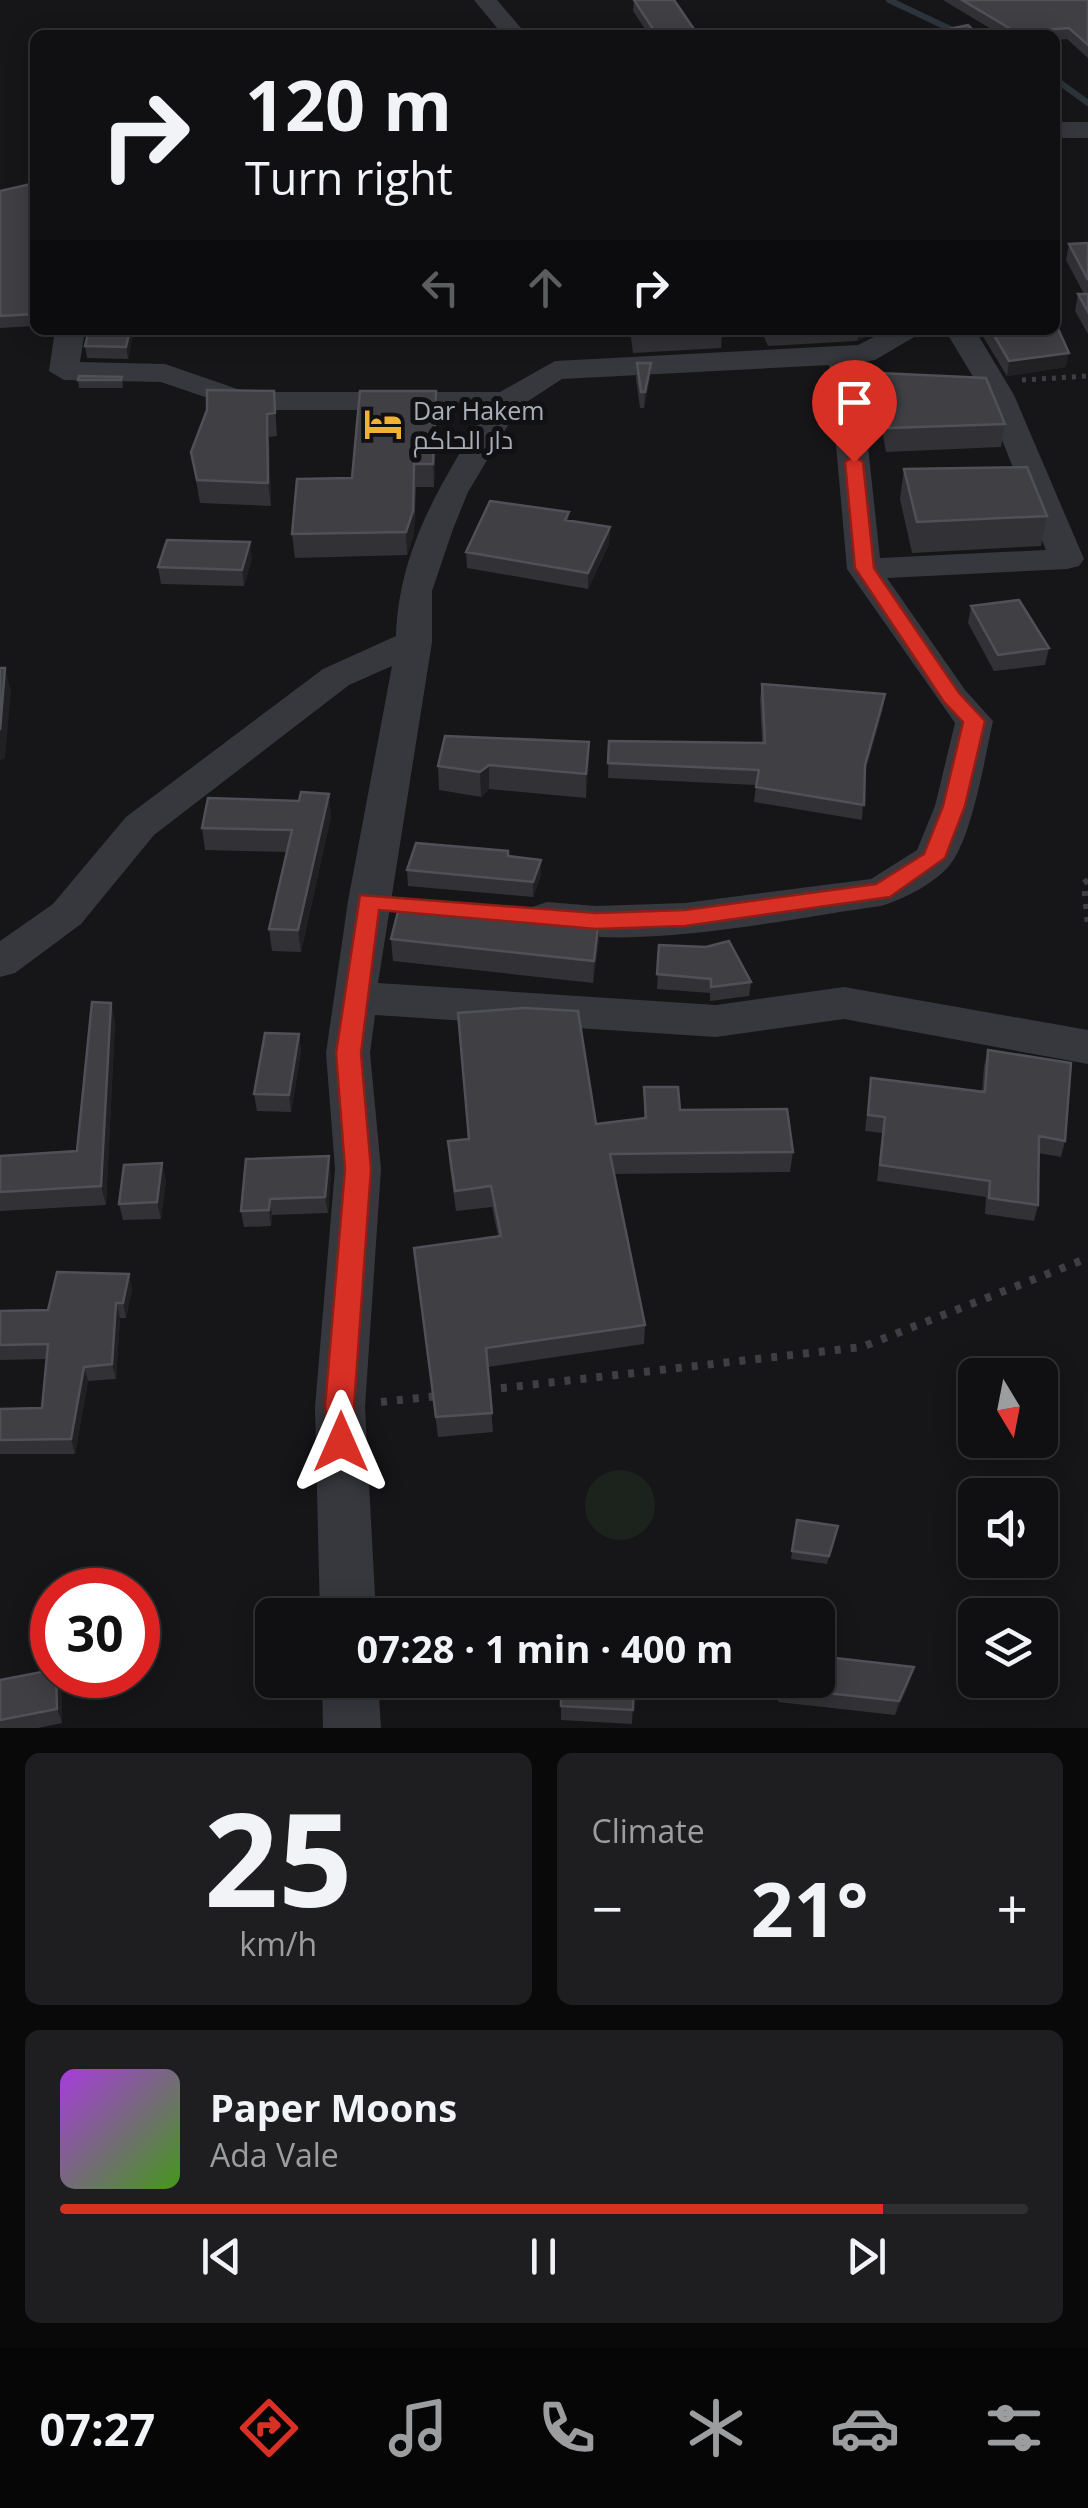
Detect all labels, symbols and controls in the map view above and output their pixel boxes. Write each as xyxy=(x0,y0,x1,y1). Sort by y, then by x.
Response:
text: 120 m xyxy=(245,56,452,152)
icon: right xyxy=(80,70,210,200)
text: Turn right xyxy=(245,147,453,208)
icon: left xyxy=(413,260,468,315)
icon: ahead xyxy=(518,260,573,315)
icon: right xyxy=(623,260,678,315)
pin xyxy=(812,360,897,463)
icon: arrive xyxy=(827,375,882,430)
place label: Dar Hakem دار الحاكم xyxy=(413,393,544,458)
hotel icon: Dar Hakem دار الحاكم xyxy=(362,403,404,445)
north arrow xyxy=(958,1358,1058,1458)
map controls xyxy=(958,1358,1058,1698)
position arrow xyxy=(289,1390,393,1494)
button: sound xyxy=(958,1478,1058,1578)
speed limit sign: 30 xyxy=(30,1568,160,1698)
button: layers xyxy=(958,1598,1058,1698)
text: 07:28 · 1 min · 400 m xyxy=(357,1622,733,1674)
text: 25 xyxy=(204,1768,353,1945)
text: Climate xyxy=(592,1809,705,1852)
text: 21° xyxy=(751,1857,869,1959)
text: − xyxy=(592,1870,623,1945)
text: + xyxy=(997,1870,1028,1945)
text: km/h xyxy=(239,1922,317,1965)
text: Paper Moons xyxy=(210,2081,457,2133)
text: Ada Vale xyxy=(210,2133,339,2176)
icon: previous xyxy=(194,2229,249,2284)
icon: pause xyxy=(516,2229,571,2284)
icon: next xyxy=(839,2229,894,2284)
icon: directions xyxy=(234,2393,304,2463)
icon: music xyxy=(383,2393,453,2463)
icon: phone xyxy=(532,2393,602,2463)
icon: climate xyxy=(681,2393,751,2463)
icon: car xyxy=(830,2393,900,2463)
icon: filters xyxy=(979,2393,1049,2463)
text: 07:27 xyxy=(39,2398,155,2459)

